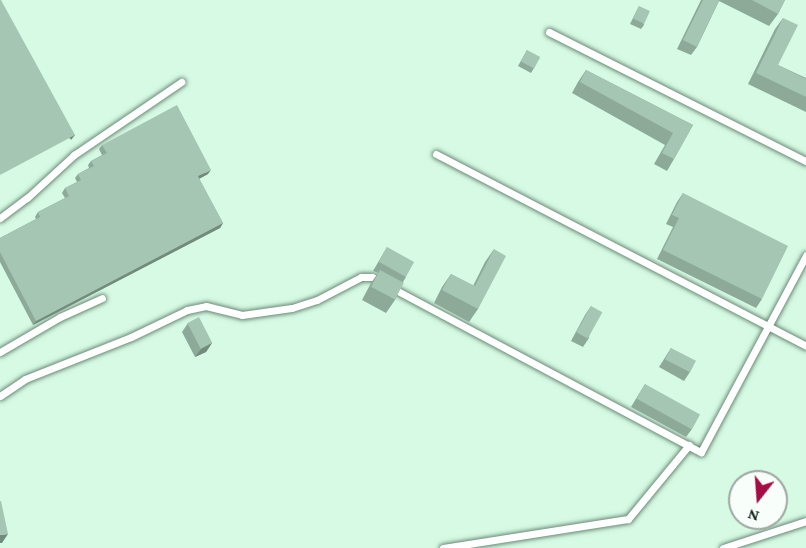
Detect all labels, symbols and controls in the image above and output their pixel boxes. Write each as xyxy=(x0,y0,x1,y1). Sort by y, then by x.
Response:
north arrow xyxy=(728,470,788,530)
text: N xyxy=(745,506,761,526)

